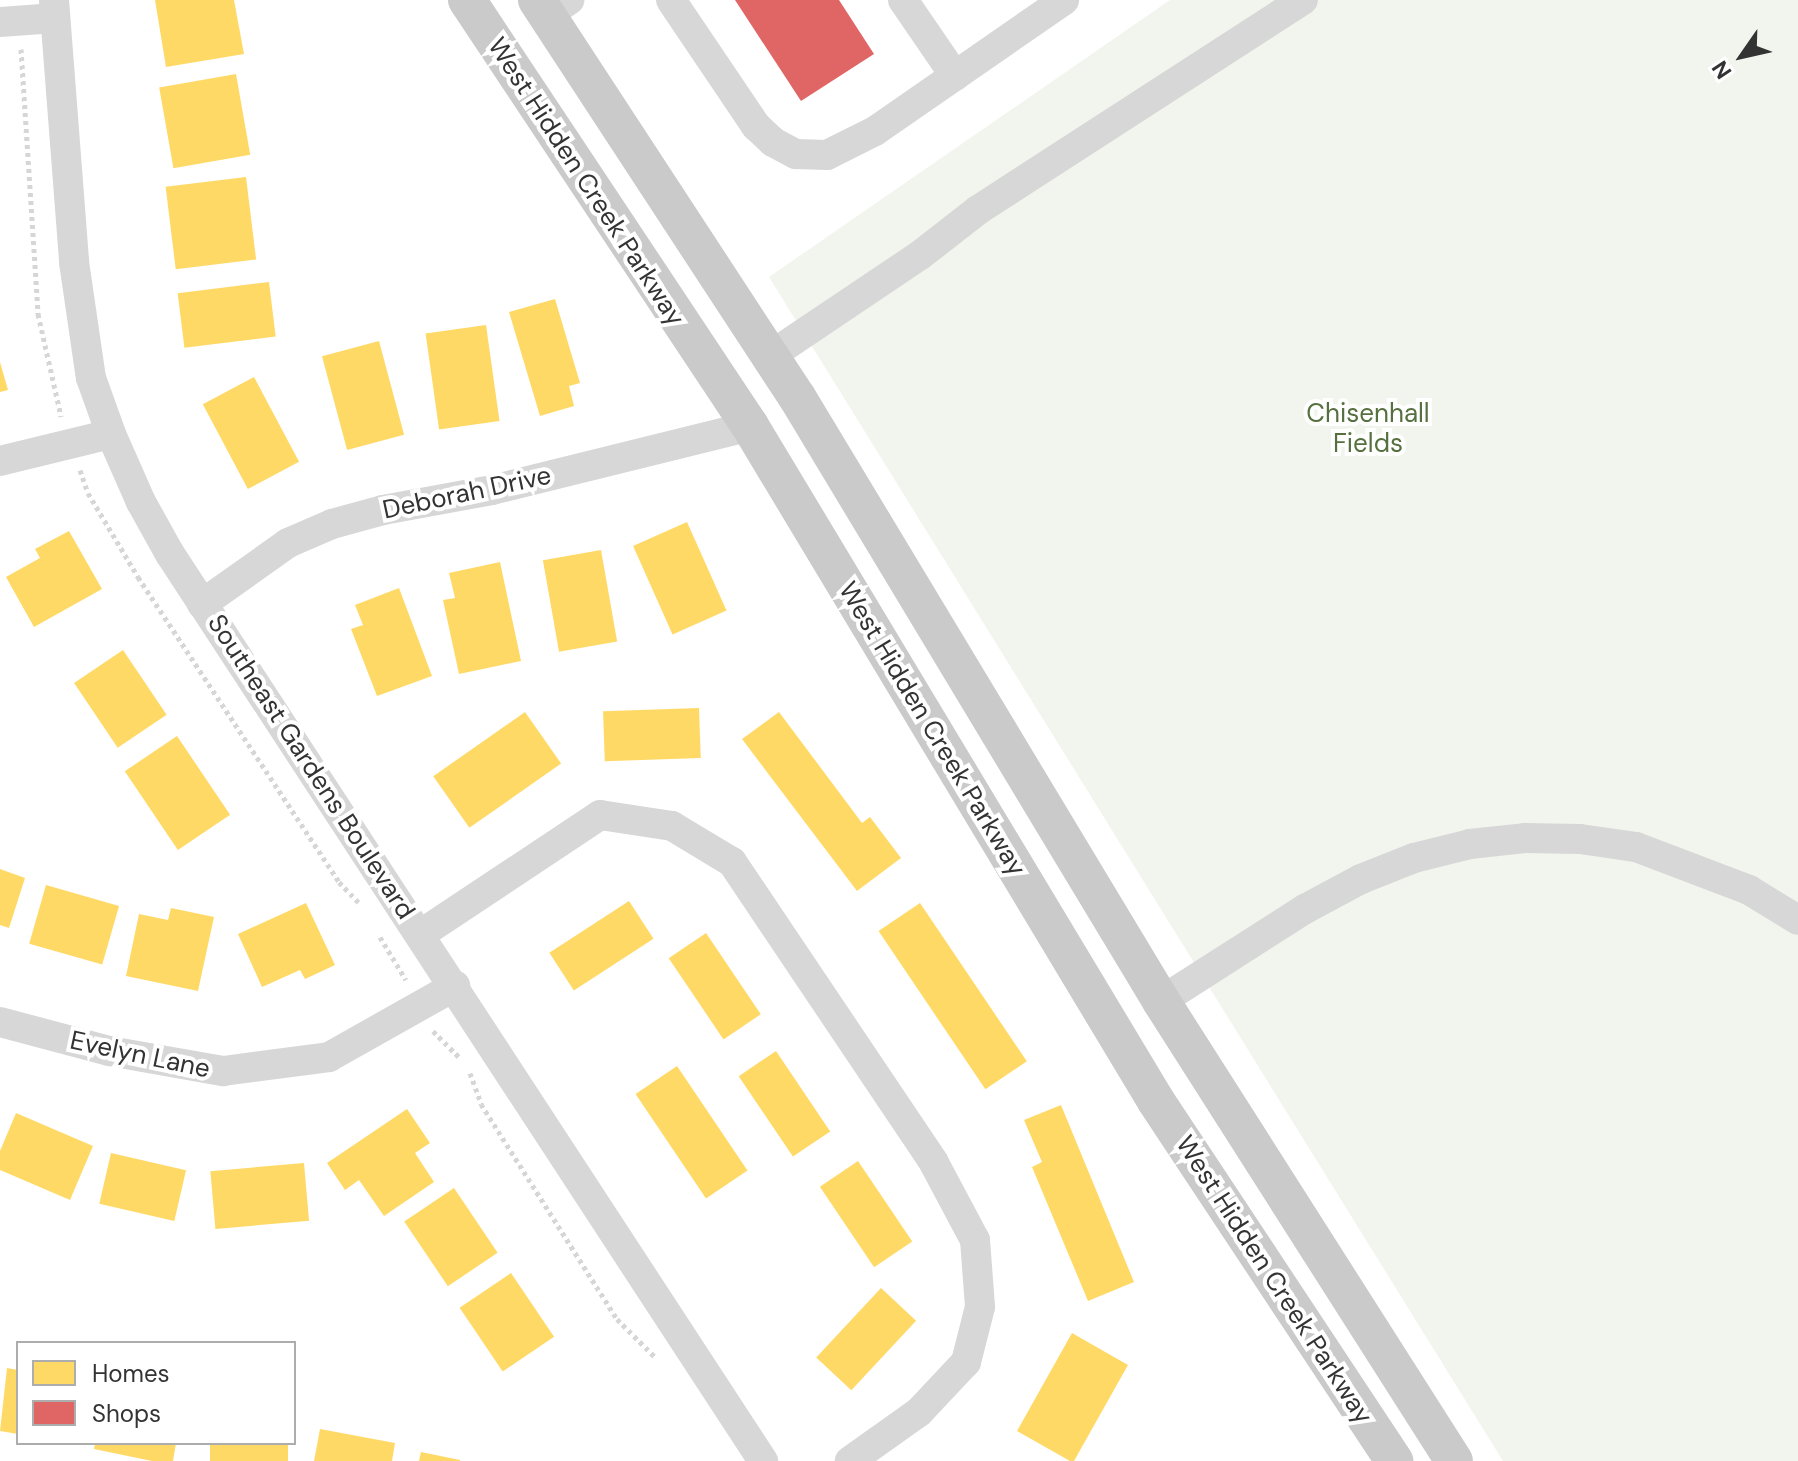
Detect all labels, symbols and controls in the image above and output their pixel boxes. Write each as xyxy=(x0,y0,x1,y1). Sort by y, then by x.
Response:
north arrow xyxy=(1702,16,1782,96)
street label: West Hidden Creek Parkway xyxy=(481,32,691,332)
text: N xyxy=(1705,55,1738,84)
park label: Chisenhall Fields xyxy=(1306,398,1430,460)
street label: Deborah Drive xyxy=(380,460,554,526)
street label: West Hidden Creek Parkway xyxy=(832,576,1032,882)
street label: Southeast Gardens Boulevard xyxy=(201,609,421,925)
street label: Evelyn Lane xyxy=(67,1025,213,1085)
street label: West Hidden Creek Parkway xyxy=(1169,1130,1379,1430)
legend xyxy=(16,1341,296,1445)
text: Homes xyxy=(92,1358,170,1389)
text: Shops xyxy=(92,1398,161,1429)

